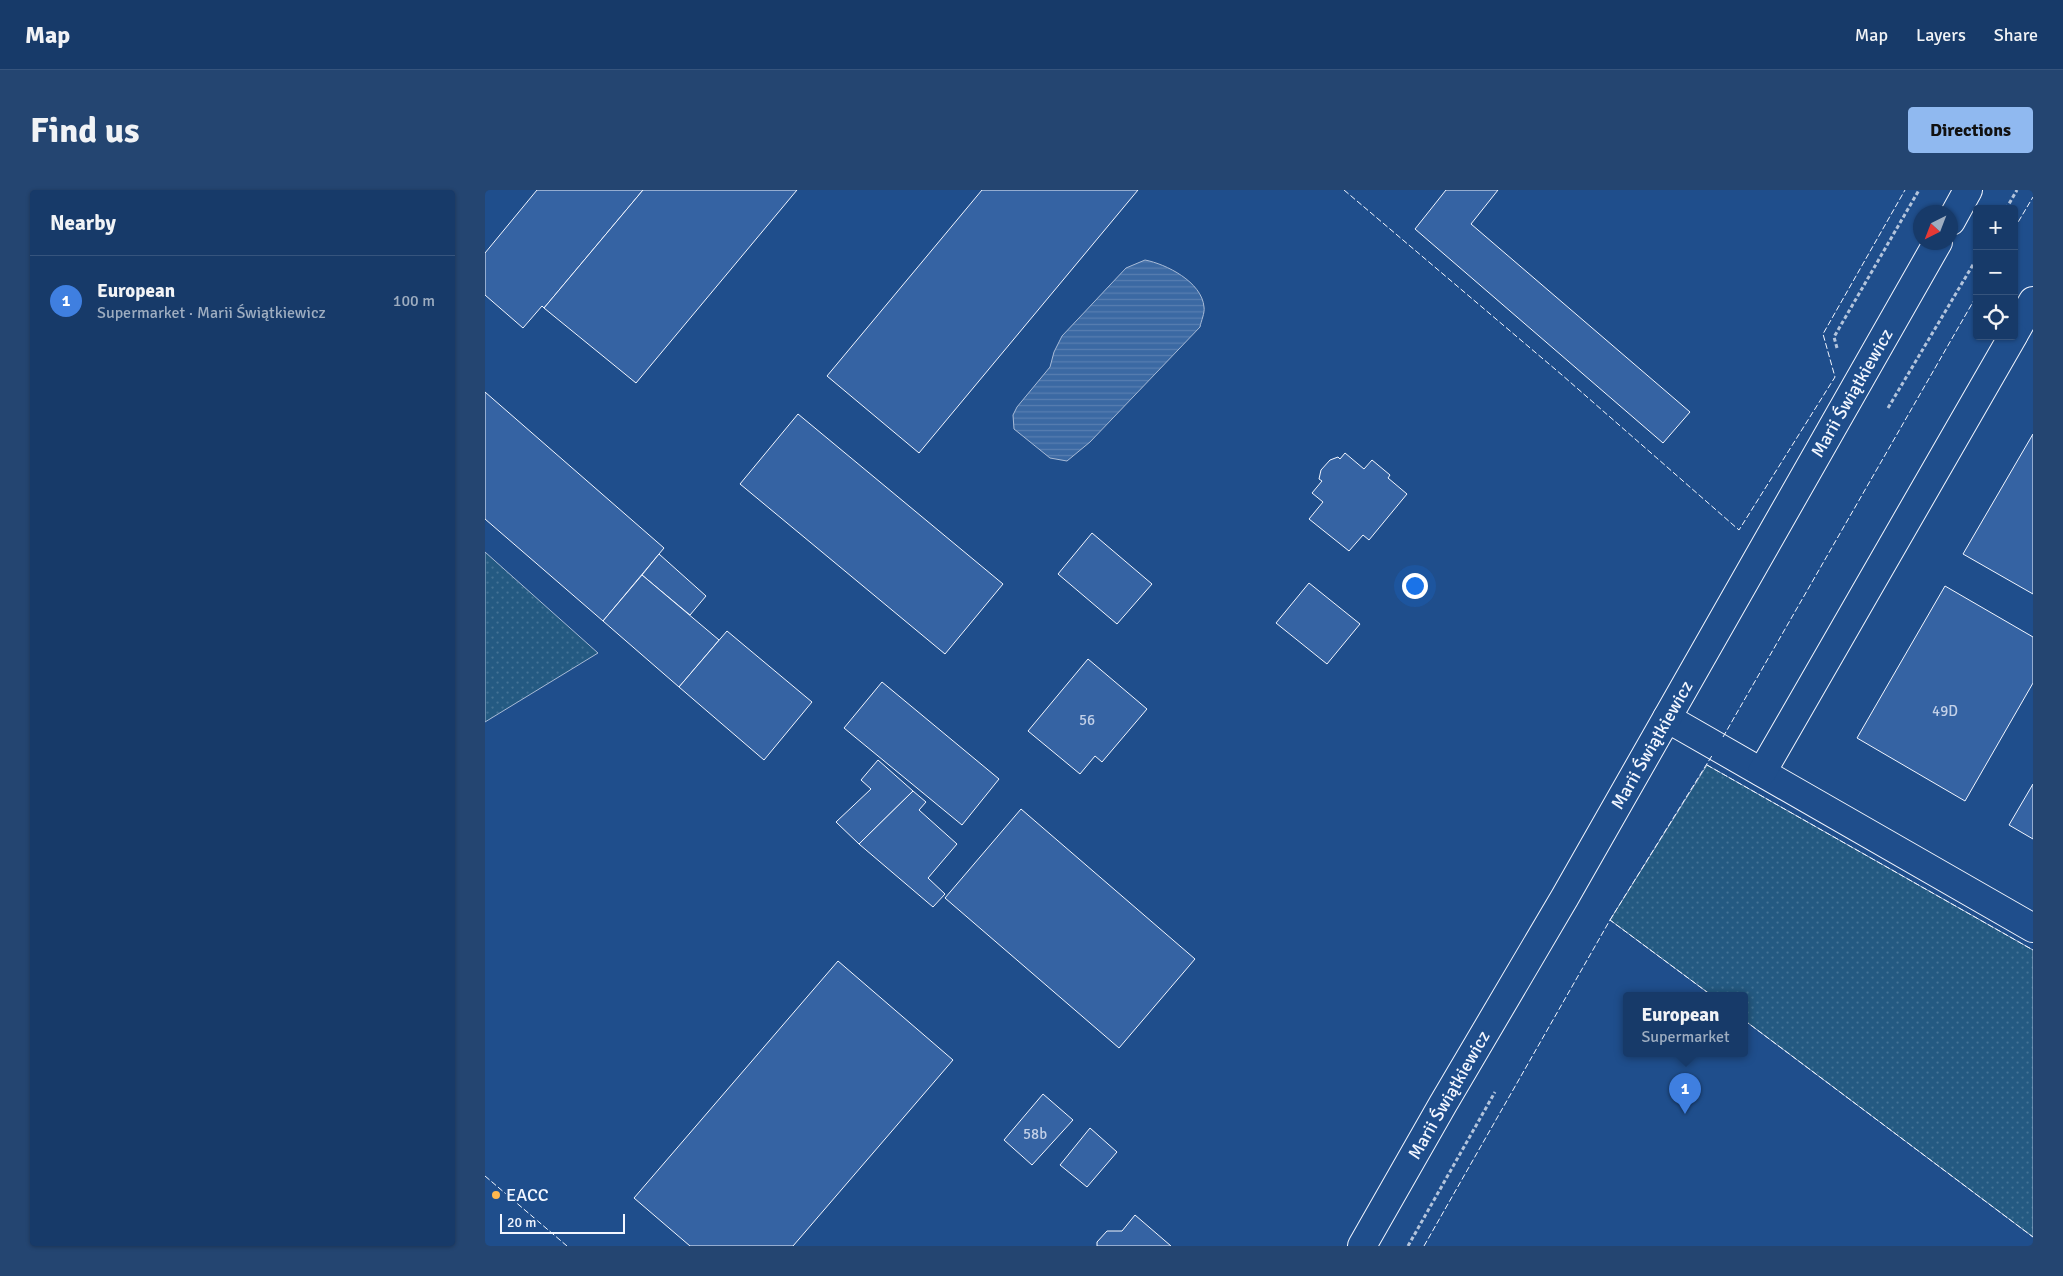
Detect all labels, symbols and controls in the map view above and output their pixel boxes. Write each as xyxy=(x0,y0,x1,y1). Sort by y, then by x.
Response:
text: Map xyxy=(25,20,70,50)
text: Map xyxy=(1855,24,1888,46)
text: Layers xyxy=(1916,24,1966,46)
text: Share xyxy=(1994,24,2038,46)
button: Directions xyxy=(1908,107,2033,153)
text: Find us xyxy=(30,109,140,152)
north arrow xyxy=(1913,205,1958,250)
map controls xyxy=(1973,205,2018,340)
button: + xyxy=(1973,205,2018,250)
text: Nearby xyxy=(50,210,116,236)
button: − xyxy=(1973,250,2018,295)
text: European xyxy=(97,279,175,303)
text: 1 xyxy=(62,291,70,311)
text: 100 m xyxy=(393,291,435,311)
button: locate xyxy=(1973,295,2018,340)
text: Supermarket · Marii Świątkiewicz xyxy=(97,303,326,323)
street label: Marii Świątkiewicz xyxy=(1806,325,1898,461)
your location xyxy=(1402,573,1428,599)
street label: Marii Świątkiewicz xyxy=(1606,677,1698,813)
house number: 49D xyxy=(1932,702,1958,720)
house number: 56 xyxy=(1079,711,1095,729)
popup xyxy=(1623,992,1748,1057)
text: European xyxy=(1641,1003,1720,1027)
street label: Marii Świątkiewicz xyxy=(1403,1027,1495,1163)
text: Supermarket xyxy=(1641,1027,1730,1047)
pin: 1 xyxy=(1669,1073,1701,1114)
house number: 58b xyxy=(1023,1125,1047,1143)
place label: EACC xyxy=(506,1184,549,1206)
marker: EACC xyxy=(490,1189,502,1201)
scale bar xyxy=(500,1211,625,1234)
text: 20 m xyxy=(507,1214,536,1231)

